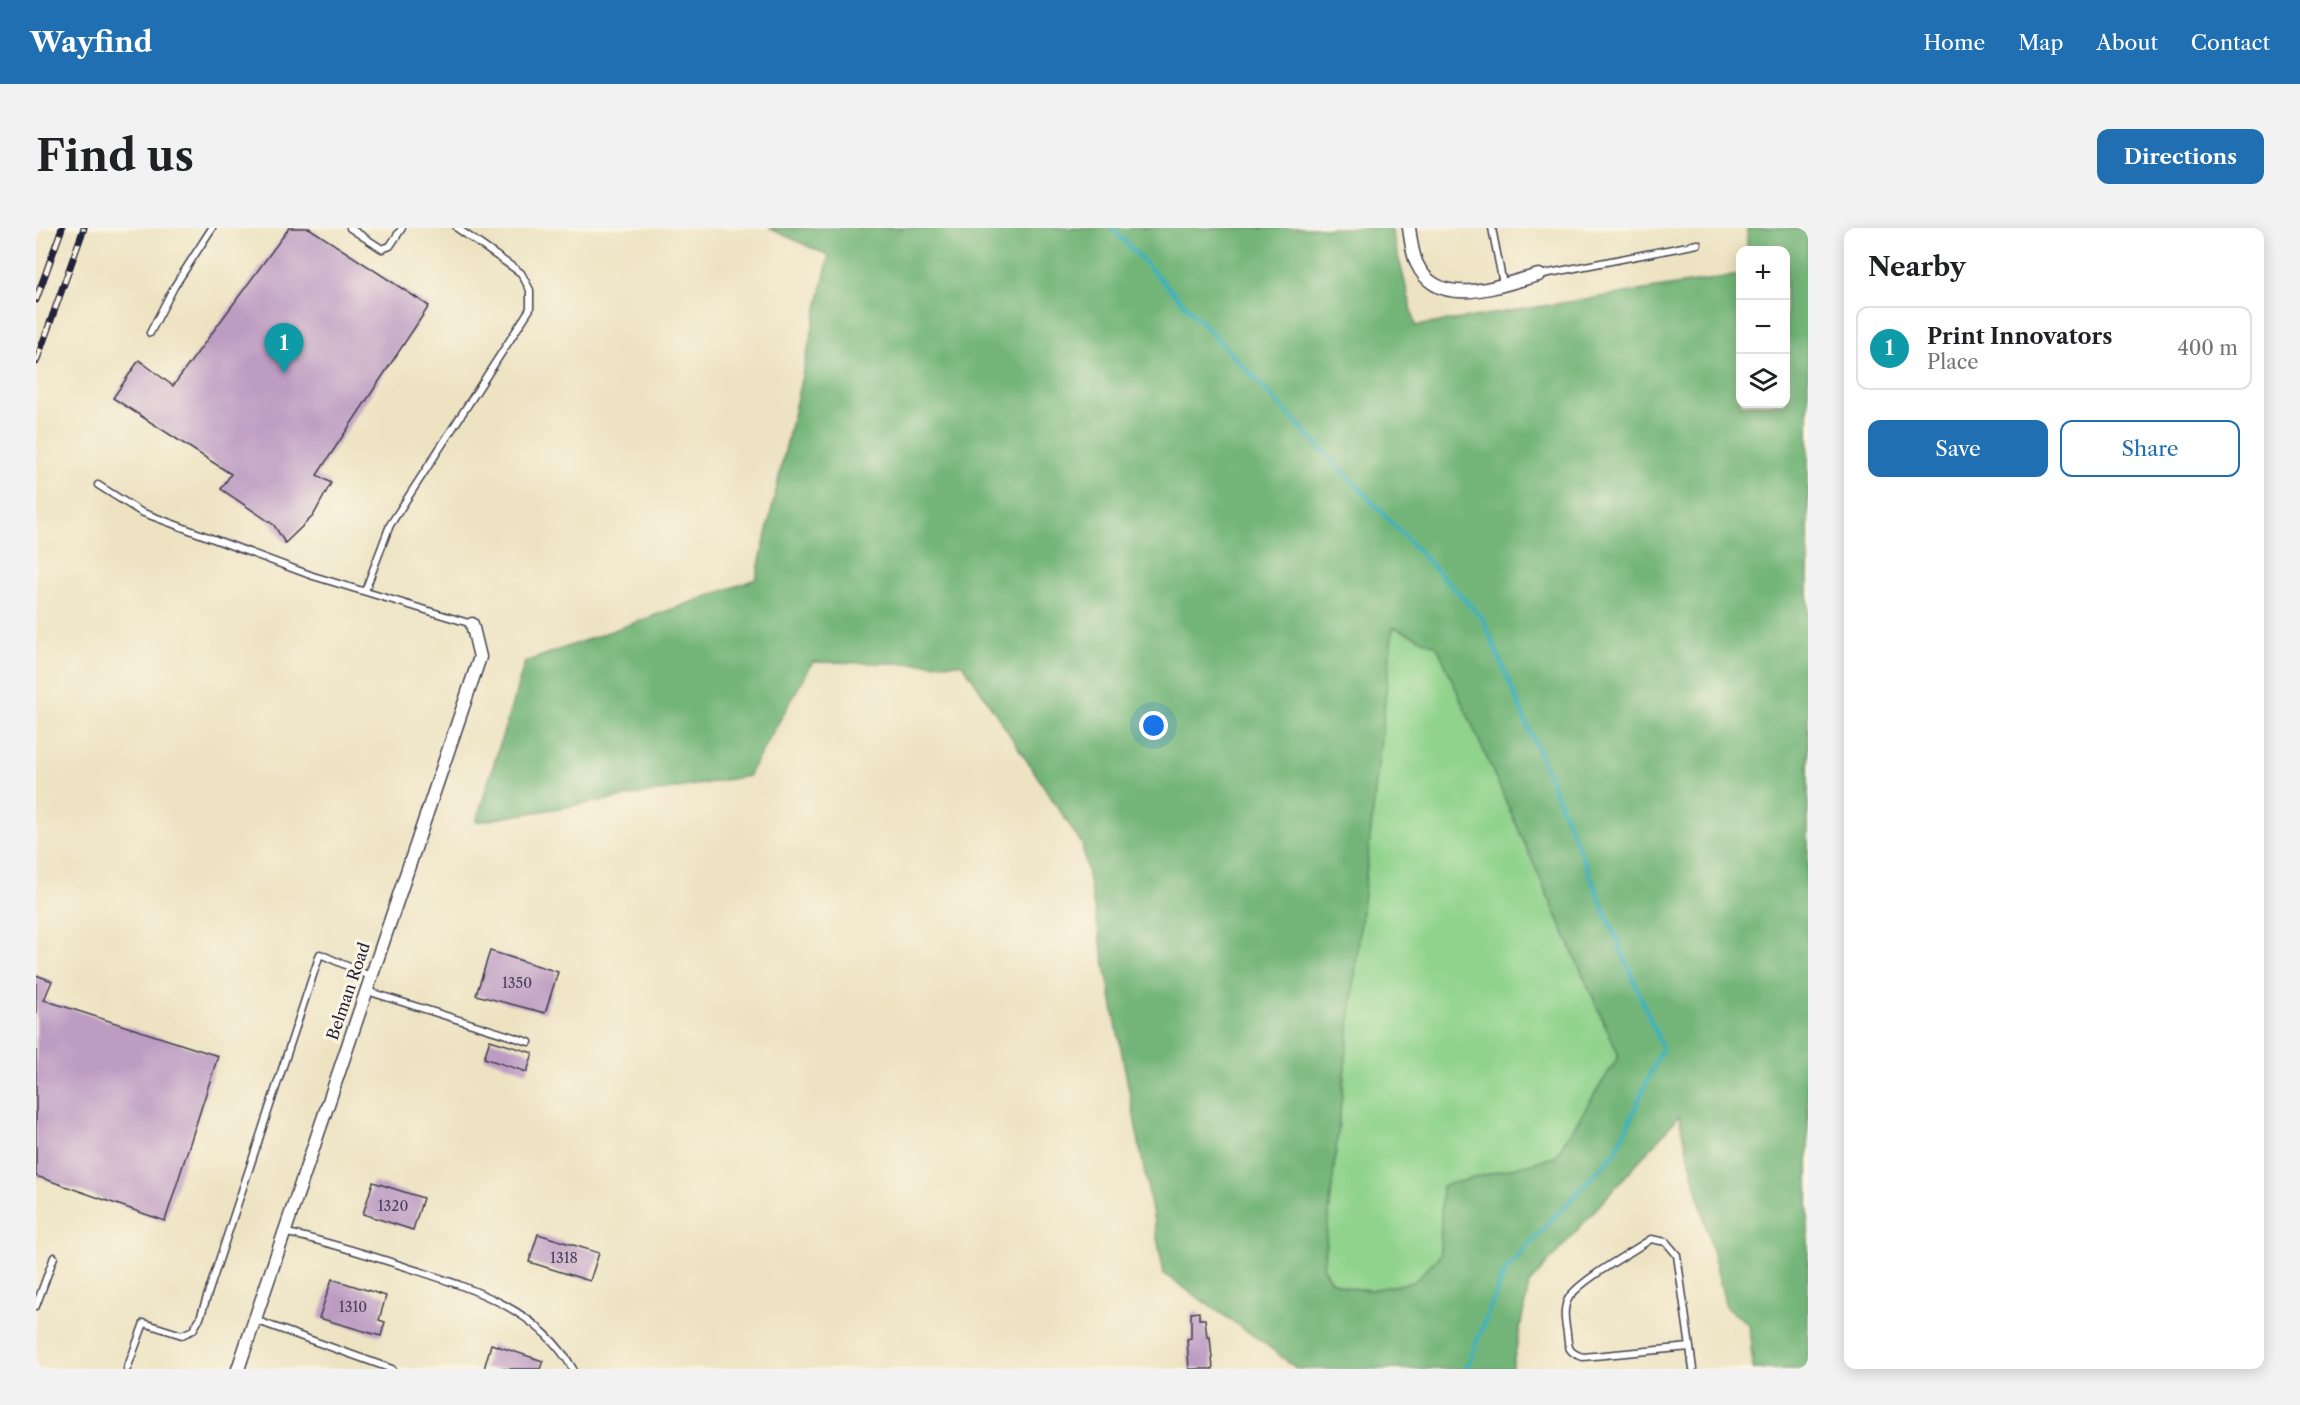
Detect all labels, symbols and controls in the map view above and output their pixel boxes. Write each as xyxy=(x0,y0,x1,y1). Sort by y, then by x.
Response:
text: Wayfind xyxy=(30,25,152,59)
text: Home xyxy=(1924,30,1985,55)
text: Map xyxy=(2018,30,2063,55)
text: About xyxy=(2096,30,2158,55)
text: Contact xyxy=(2191,30,2270,55)
button: Directions xyxy=(2097,129,2264,184)
text: Find us xyxy=(36,130,194,182)
map controls xyxy=(1736,246,1790,408)
button: + xyxy=(1736,246,1790,300)
text: Nearby xyxy=(1868,251,1966,283)
button: − xyxy=(1736,300,1790,354)
text: Print Innovators xyxy=(1927,323,2113,350)
pin: 1 xyxy=(264,324,304,373)
text: 1 xyxy=(1885,336,1894,360)
text: 400 m xyxy=(2177,336,2238,360)
text: Place xyxy=(1927,350,1978,374)
button: layers xyxy=(1736,354,1790,408)
button: Save xyxy=(1868,420,2048,477)
button: Share xyxy=(2060,420,2240,477)
your location xyxy=(1139,711,1168,740)
street label: Belman Road xyxy=(322,939,374,1043)
house number: 1350 xyxy=(502,974,532,992)
house number: 1320 xyxy=(378,1197,408,1215)
house number: 1318 xyxy=(550,1249,578,1267)
house number: 1310 xyxy=(339,1298,367,1316)

